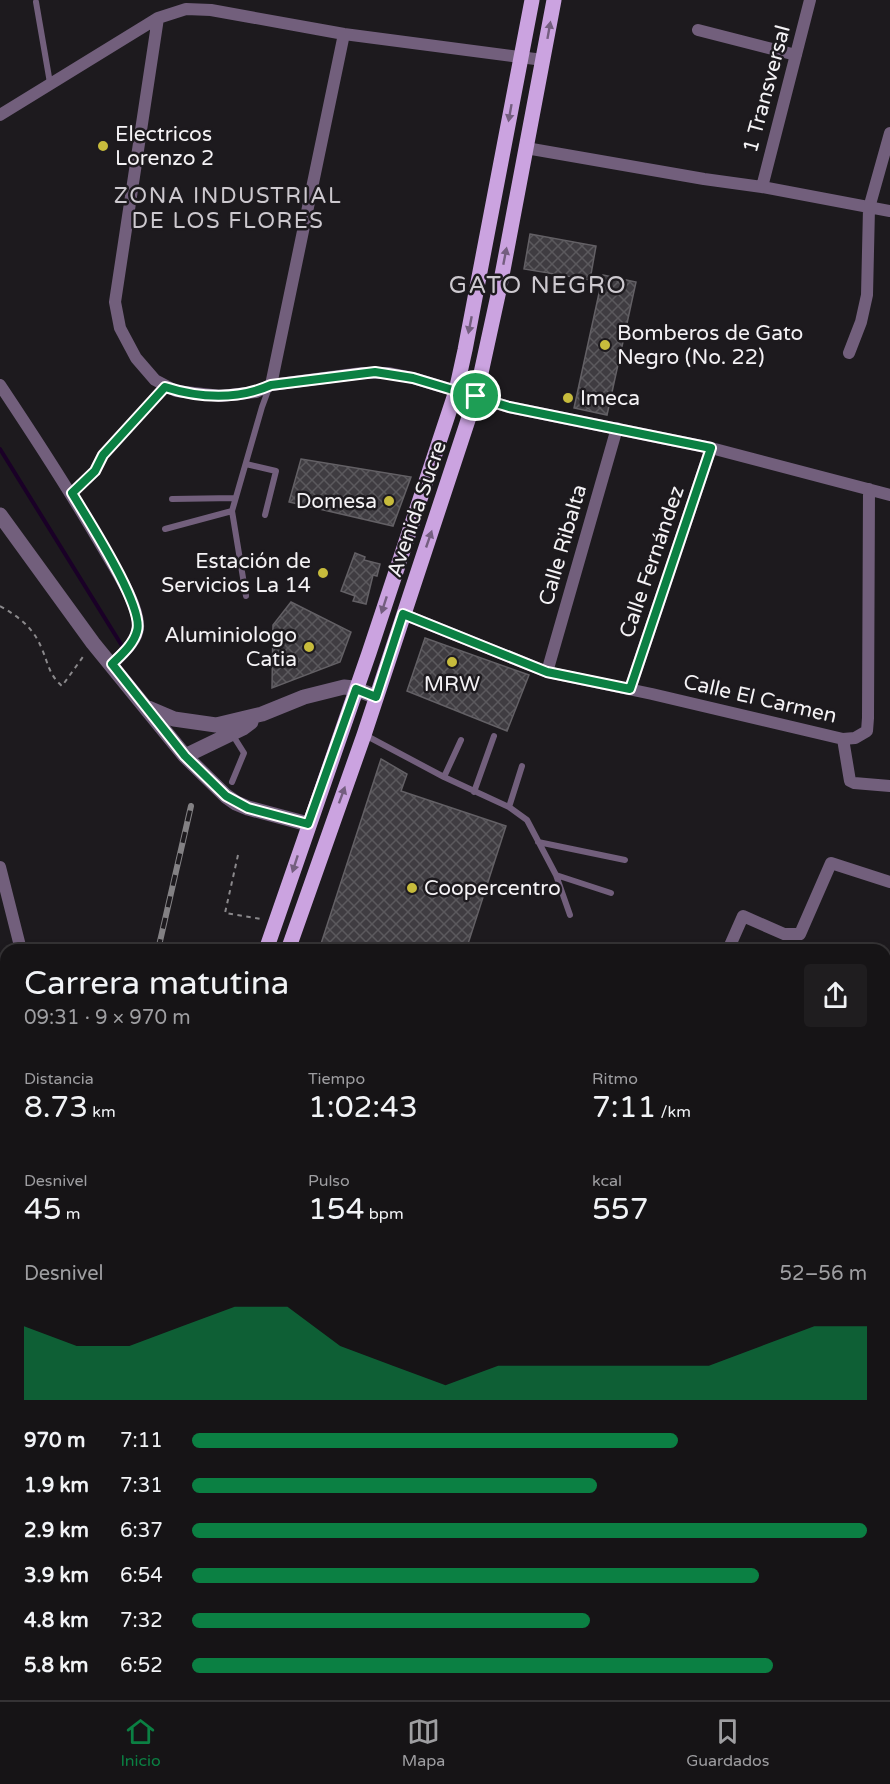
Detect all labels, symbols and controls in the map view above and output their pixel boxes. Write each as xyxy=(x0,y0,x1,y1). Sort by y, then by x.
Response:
one-way arrow xyxy=(544,20,553,39)
street label: 1 Transversal xyxy=(738,23,796,155)
one-way arrow xyxy=(505,103,514,122)
place label: Electricos Lorenzo 2 xyxy=(115,122,214,171)
marker: Electricos Lorenzo 2 xyxy=(96,139,110,153)
district label: ZONA INDUSTRIAL DE LOS FLORES xyxy=(114,183,342,234)
one-way arrow xyxy=(501,247,510,266)
district label: GATO NEGRO xyxy=(449,271,627,300)
one-way arrow xyxy=(465,316,474,335)
place label: Bomberos de Gato Negro (No. 22) xyxy=(617,321,803,370)
marker: Bomberos de Gato Negro (No. 22) xyxy=(598,338,612,352)
pin xyxy=(450,370,501,421)
icon: arrive xyxy=(459,379,492,412)
place label: Imeca xyxy=(580,386,640,411)
marker: Imeca xyxy=(561,391,575,405)
street label: Avenida Sucre xyxy=(382,437,452,581)
street label: Calle Ribalta xyxy=(534,482,592,608)
street label: Calle Fernández xyxy=(614,483,690,641)
place label: Domesa xyxy=(296,489,377,514)
marker: Domesa xyxy=(382,494,396,508)
one-way arrow xyxy=(424,530,434,548)
place label: Estación de Servicios La 14 xyxy=(161,549,311,598)
marker: Estación de Servicios La 14 xyxy=(316,566,330,580)
one-way arrow xyxy=(378,596,388,614)
place label: Aluminiologo Catia xyxy=(164,623,297,672)
marker: Aluminiologo Catia xyxy=(302,640,316,654)
marker: MRW xyxy=(445,655,459,669)
street label: Calle El Carmen xyxy=(681,669,839,729)
place label: MRW xyxy=(424,672,480,697)
one-way arrow xyxy=(338,786,348,804)
one-way arrow xyxy=(290,855,300,873)
place label: Coopercentro xyxy=(424,876,561,901)
marker: Coopercentro xyxy=(405,881,419,895)
text: Carrera matutina xyxy=(24,964,289,1003)
button: share xyxy=(804,964,867,1027)
text: 09:31 · 9 × 970 m xyxy=(24,1006,191,1030)
text: Distancia xyxy=(24,1069,94,1089)
text: Tiempo xyxy=(308,1069,365,1089)
text: Ritmo xyxy=(592,1069,638,1089)
text: 8.73 xyxy=(24,1089,88,1126)
text: 1:02:43 xyxy=(308,1089,418,1126)
text: 7:11 xyxy=(592,1089,656,1126)
text: km xyxy=(88,1102,116,1122)
text: /km xyxy=(656,1102,691,1122)
text: Desnivel xyxy=(24,1171,88,1191)
text: Pulso xyxy=(308,1171,350,1191)
text: kcal xyxy=(592,1171,622,1191)
text: 45 xyxy=(24,1191,62,1228)
text: 154 xyxy=(308,1191,365,1228)
text: 557 xyxy=(592,1191,649,1228)
text: m xyxy=(62,1204,81,1224)
text: bpm xyxy=(365,1204,404,1224)
text: Desnivel xyxy=(24,1262,103,1286)
text: 52–56 m xyxy=(780,1262,867,1286)
text: 970 m xyxy=(24,1429,85,1453)
text: 7:11 xyxy=(120,1429,163,1453)
text: 1.9 km xyxy=(24,1474,89,1498)
text: 7:31 xyxy=(120,1474,163,1498)
text: 2.9 km xyxy=(24,1519,89,1543)
text: 6:37 xyxy=(120,1519,163,1543)
text: 3.9 km xyxy=(24,1564,89,1588)
text: 6:54 xyxy=(120,1564,163,1588)
text: 4.8 km xyxy=(24,1609,89,1633)
text: 7:32 xyxy=(120,1609,163,1633)
text: 5.8 km xyxy=(24,1654,88,1678)
text: 6:52 xyxy=(120,1654,163,1678)
tab: Inicio xyxy=(120,1715,161,1771)
tab: Mapa xyxy=(402,1715,445,1771)
tab: Guardados xyxy=(686,1715,770,1771)

